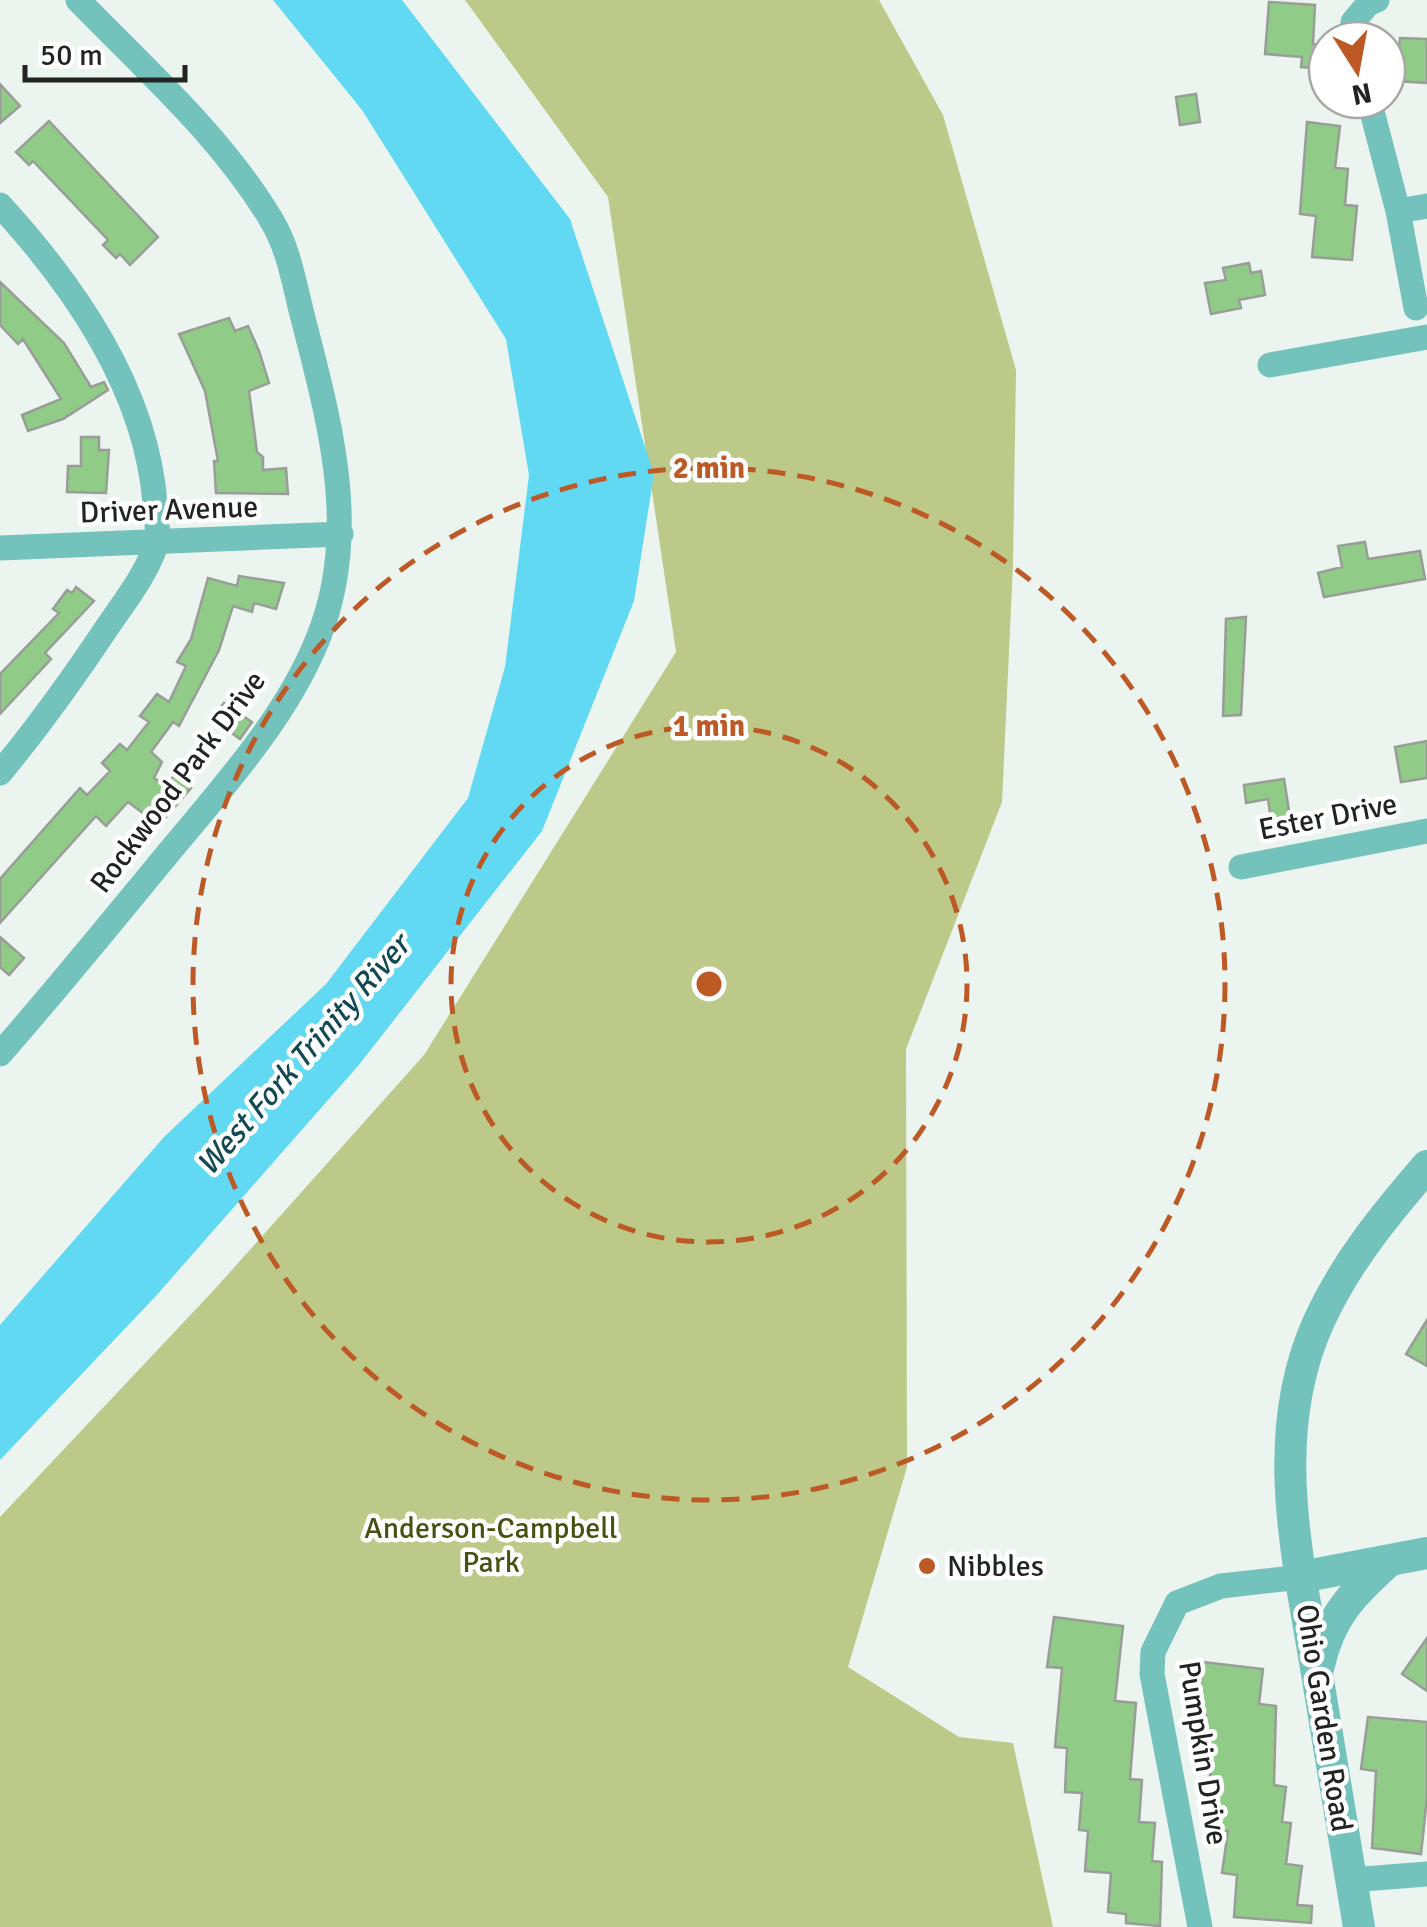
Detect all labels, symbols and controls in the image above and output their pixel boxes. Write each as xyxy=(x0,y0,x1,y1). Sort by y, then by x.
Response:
scale bar xyxy=(25,20,185,82)
north arrow xyxy=(1307,20,1407,120)
text: 50 m xyxy=(40,37,103,74)
text: N xyxy=(1349,75,1374,112)
text: 2 min xyxy=(673,450,745,487)
street label: Driver Avenue xyxy=(79,488,259,532)
street label: Rockwood Park Drive xyxy=(82,664,274,900)
text: 1 min xyxy=(673,708,745,745)
street label: Ester Drive xyxy=(1256,785,1400,849)
water label: West Fork Trinity River xyxy=(188,924,421,1183)
centre of rings xyxy=(691,966,727,1002)
park label: Anderson-Campbell Park xyxy=(364,1510,618,1581)
place label: Nibbles xyxy=(947,1548,1044,1585)
marker: Nibbles xyxy=(916,1555,938,1577)
street label: Ohio Garden Road xyxy=(1288,1602,1360,1834)
street label: Pumpkin Drive xyxy=(1170,1658,1236,1848)

